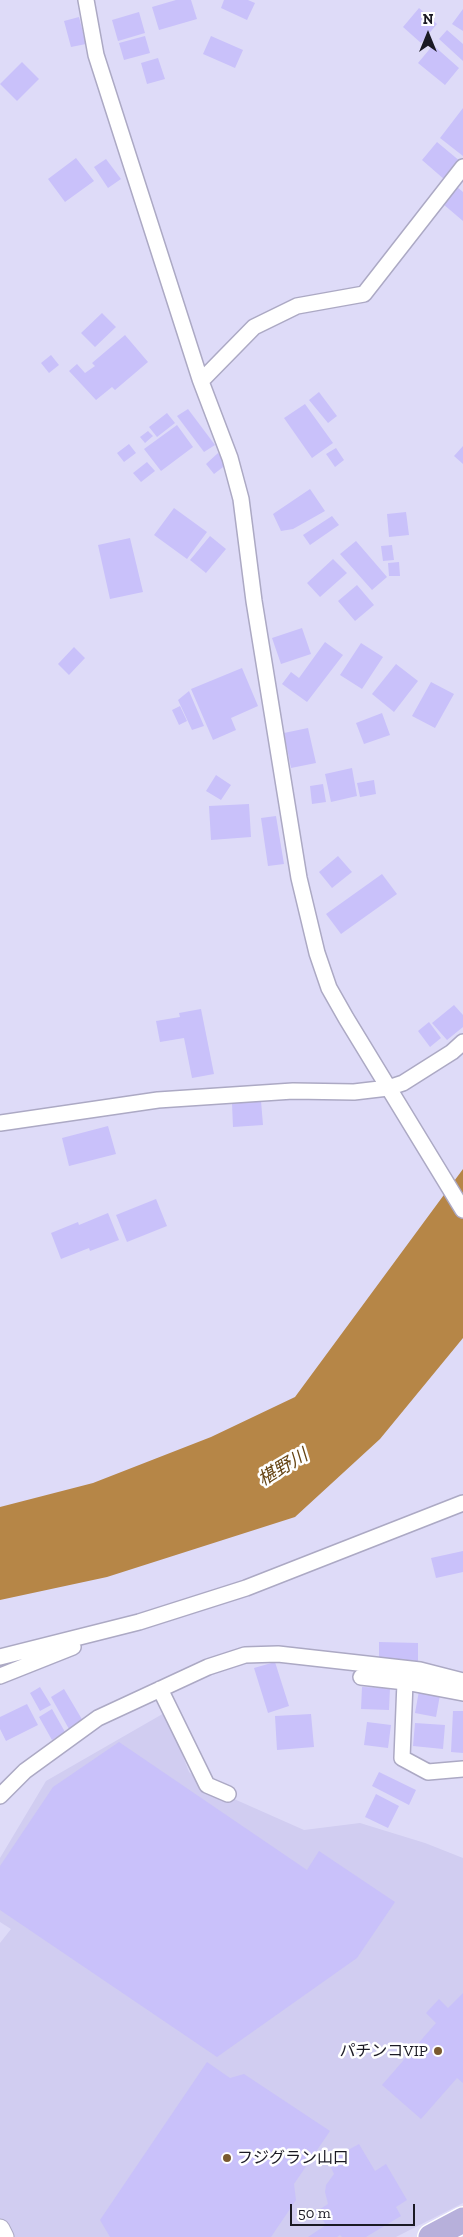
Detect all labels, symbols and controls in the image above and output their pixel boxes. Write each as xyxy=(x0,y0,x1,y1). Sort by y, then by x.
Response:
north arrow xyxy=(403,10,453,60)
text: N xyxy=(423,11,433,28)
water label: 椹野川 xyxy=(254,1445,312,1491)
place label: パチンコVIP xyxy=(339,2041,428,2061)
marker: パチンコVIP xyxy=(432,2045,444,2057)
place label: フジグラン山口 xyxy=(237,2148,349,2168)
marker: フジグラン山口 xyxy=(221,2152,233,2164)
scale bar xyxy=(293,2194,418,2226)
text: 50 m xyxy=(298,2204,331,2222)

